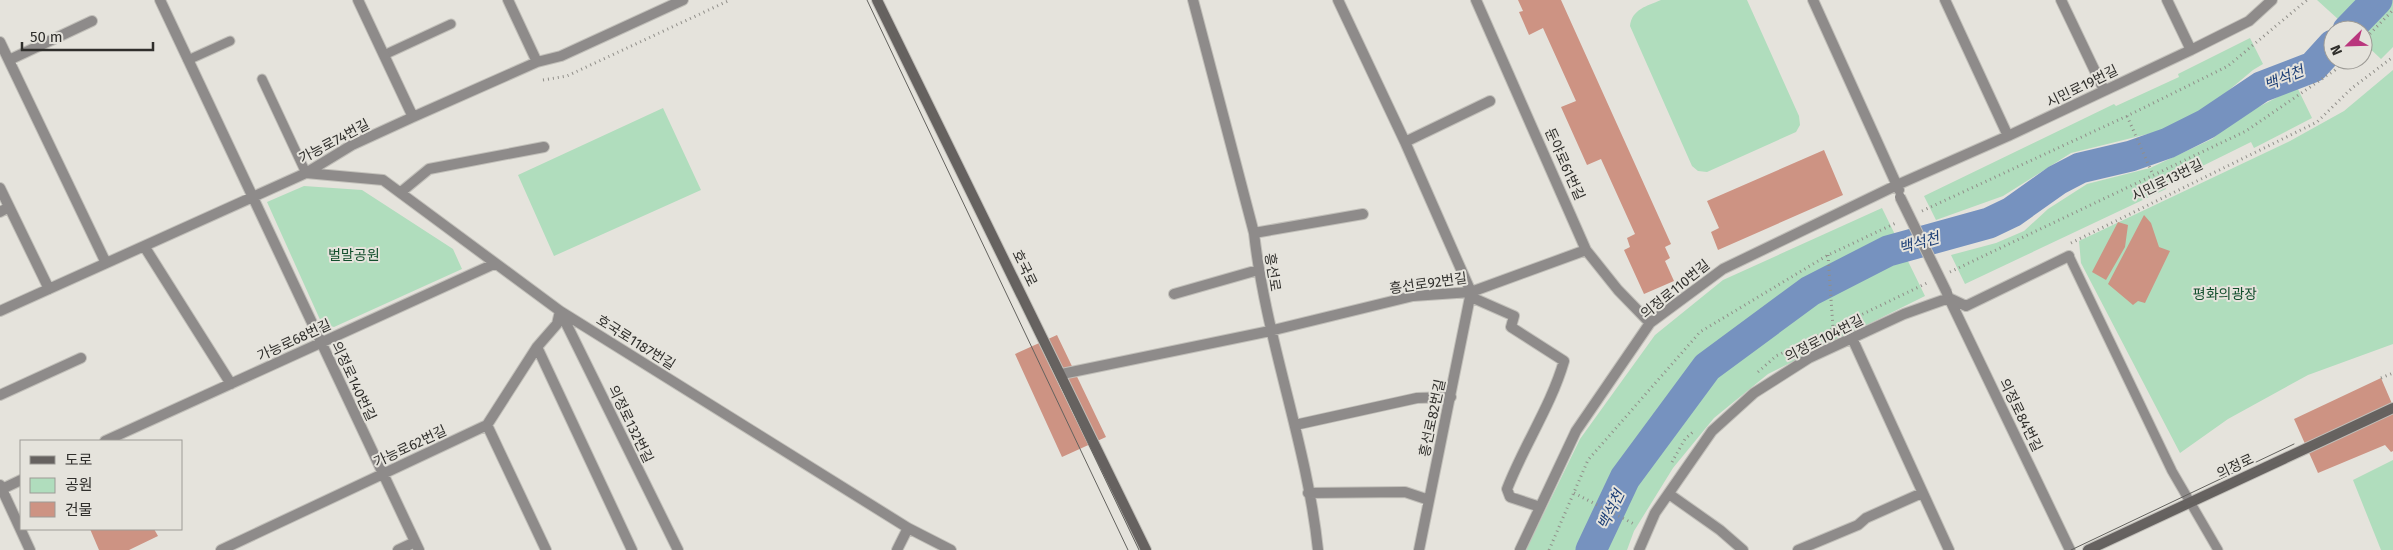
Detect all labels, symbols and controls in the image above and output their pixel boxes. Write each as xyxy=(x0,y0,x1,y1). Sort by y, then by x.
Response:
scale bar xyxy=(22,20,154,52)
north arrow xyxy=(2323,20,2373,70)
text: 50 m xyxy=(30,28,63,46)
text: N xyxy=(2327,42,2346,57)
water label: 백석천 xyxy=(2261,61,2309,94)
street label: 시민로19번길 xyxy=(2044,62,2121,111)
street label: 가능로74번길 xyxy=(296,116,372,167)
street label: 둔야로61번길 xyxy=(1541,125,1588,203)
street label: 시민로13번길 xyxy=(2129,156,2206,205)
water label: 백석천 xyxy=(1897,228,1943,257)
park label: 벌말공원 xyxy=(328,247,380,264)
street label: 호국로 xyxy=(1008,247,1041,289)
street label: 흥선로 xyxy=(1261,252,1284,293)
street label: 의정로110번길 xyxy=(1637,256,1713,322)
street label: 흥선로92번길 xyxy=(1388,270,1468,297)
park label: 평화의광장 xyxy=(2193,286,2257,303)
street label: 호국로1187번길 xyxy=(593,311,678,373)
street label: 의정로104번길 xyxy=(1782,311,1866,365)
street label: 가능로68번길 xyxy=(255,316,334,365)
street label: 의정로140번길 xyxy=(328,339,379,424)
street label: 의정로84번길 xyxy=(1995,376,2046,455)
street label: 흥선로82번길 xyxy=(1416,378,1449,458)
street label: 의정로132번길 xyxy=(604,383,657,466)
street label: 가능로62번길 xyxy=(371,422,449,471)
legend xyxy=(20,440,182,530)
text: 도로 xyxy=(65,451,93,469)
street label: 의정로 xyxy=(2214,451,2256,482)
text: 공원 xyxy=(65,476,93,494)
water label: 백석천 xyxy=(1594,485,1629,533)
text: 건물 xyxy=(65,501,93,519)

